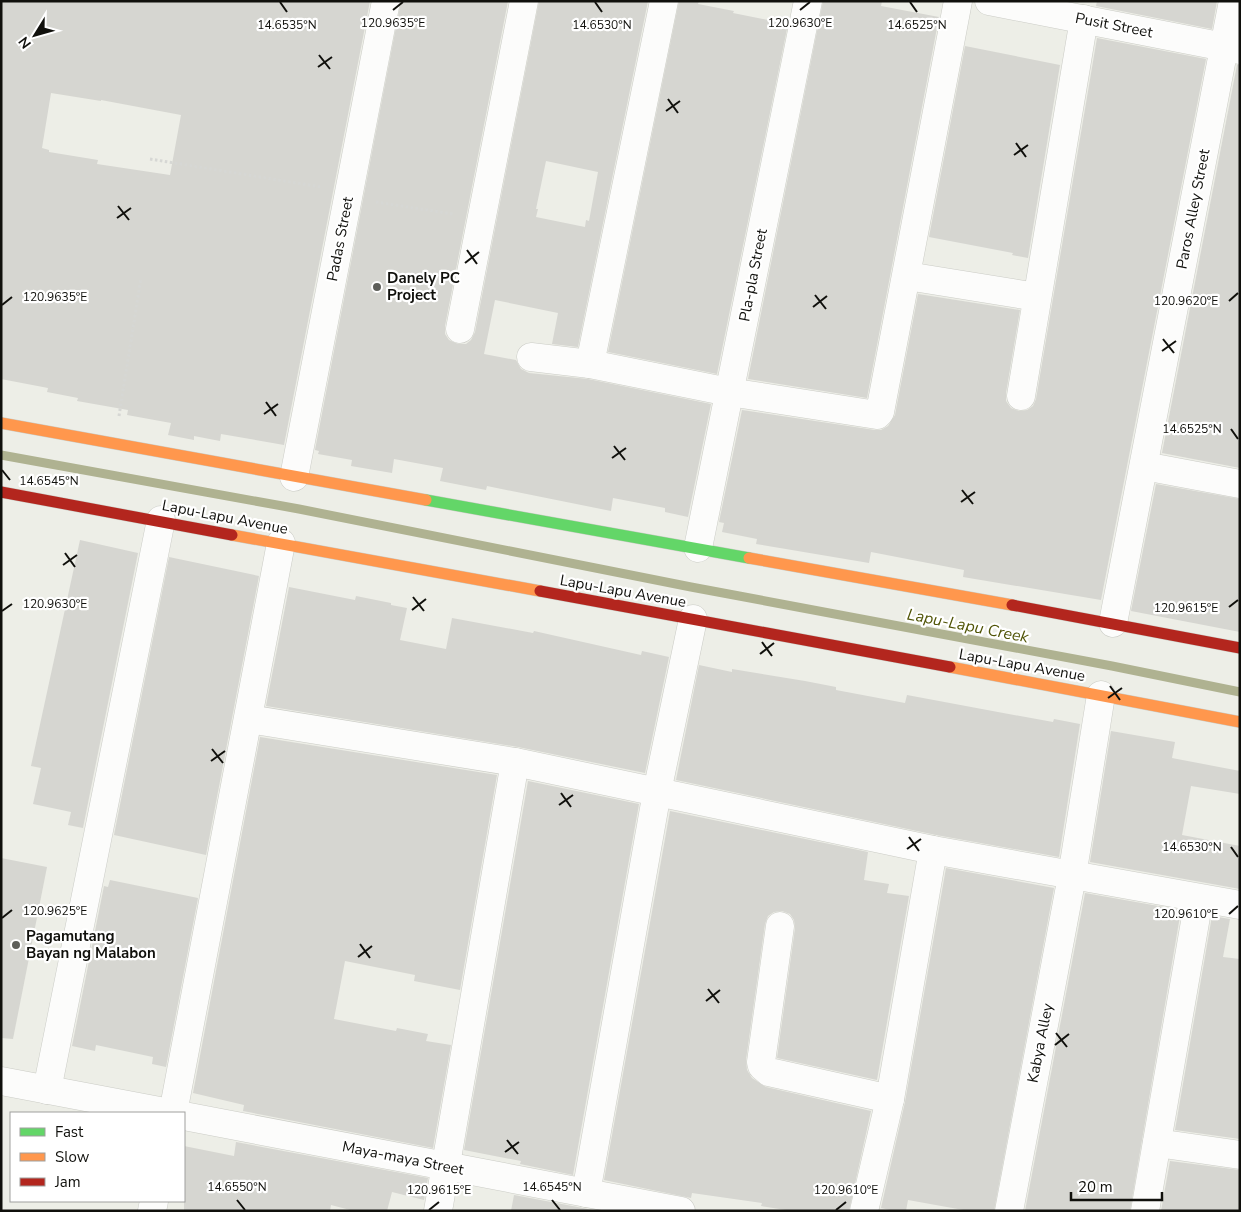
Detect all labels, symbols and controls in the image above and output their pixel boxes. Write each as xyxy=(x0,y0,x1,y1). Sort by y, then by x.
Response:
street label: Pusit Street xyxy=(1074,8,1155,42)
north arrow xyxy=(10,10,60,60)
text: 120.9635°E xyxy=(361,15,425,31)
text: 120.9630°E xyxy=(768,15,832,31)
text: 14.6535°N xyxy=(257,17,317,33)
text: 14.6530°N xyxy=(572,17,632,33)
text: 14.6525°N xyxy=(887,17,947,33)
text: N xyxy=(14,33,36,52)
street label: Paros Alley Street xyxy=(1172,147,1215,271)
street label: Padas Street xyxy=(322,194,358,283)
street label: Pla-pla Street xyxy=(734,226,772,323)
place label: Danely PC Project xyxy=(387,268,460,305)
marker: Danely PC Project xyxy=(371,281,383,293)
text: 120.9635°E xyxy=(23,289,87,305)
text: 120.9620°E xyxy=(1154,293,1218,309)
text: 14.6525°N xyxy=(1162,421,1222,437)
text: 14.6545°N xyxy=(19,473,79,489)
street label: Lapu-Lapu Avenue xyxy=(160,495,290,539)
street label: Lapu-Lapu Avenue xyxy=(558,570,688,612)
text: 120.9630°E xyxy=(23,596,87,612)
text: 120.9615°E xyxy=(1154,600,1218,616)
water label: Lapu-Lapu Creek xyxy=(905,603,1031,649)
street label: Lapu-Lapu Avenue xyxy=(957,644,1087,686)
text: 14.6530°N xyxy=(1162,839,1222,855)
text: 120.9625°E xyxy=(23,903,87,919)
text: 120.9610°E xyxy=(1154,906,1218,922)
place label: Pagamutang Bayan ng Malabon xyxy=(26,926,156,963)
marker: Pagamutang Bayan ng Malabon xyxy=(10,939,22,951)
street label: Kabya Alley xyxy=(1022,1001,1058,1085)
legend xyxy=(10,1112,185,1202)
text: Fast xyxy=(55,1122,84,1142)
street label: Maya-maya Street xyxy=(340,1136,466,1180)
text: Slow xyxy=(55,1147,90,1167)
scale bar xyxy=(1071,1170,1162,1202)
text: Jam xyxy=(54,1172,81,1192)
text: 20 m xyxy=(1078,1177,1113,1197)
text: 14.6550°N xyxy=(207,1179,267,1195)
text: 14.6545°N xyxy=(522,1179,582,1195)
text: 120.9615°E xyxy=(407,1182,471,1198)
text: 120.9610°E xyxy=(814,1182,878,1198)

